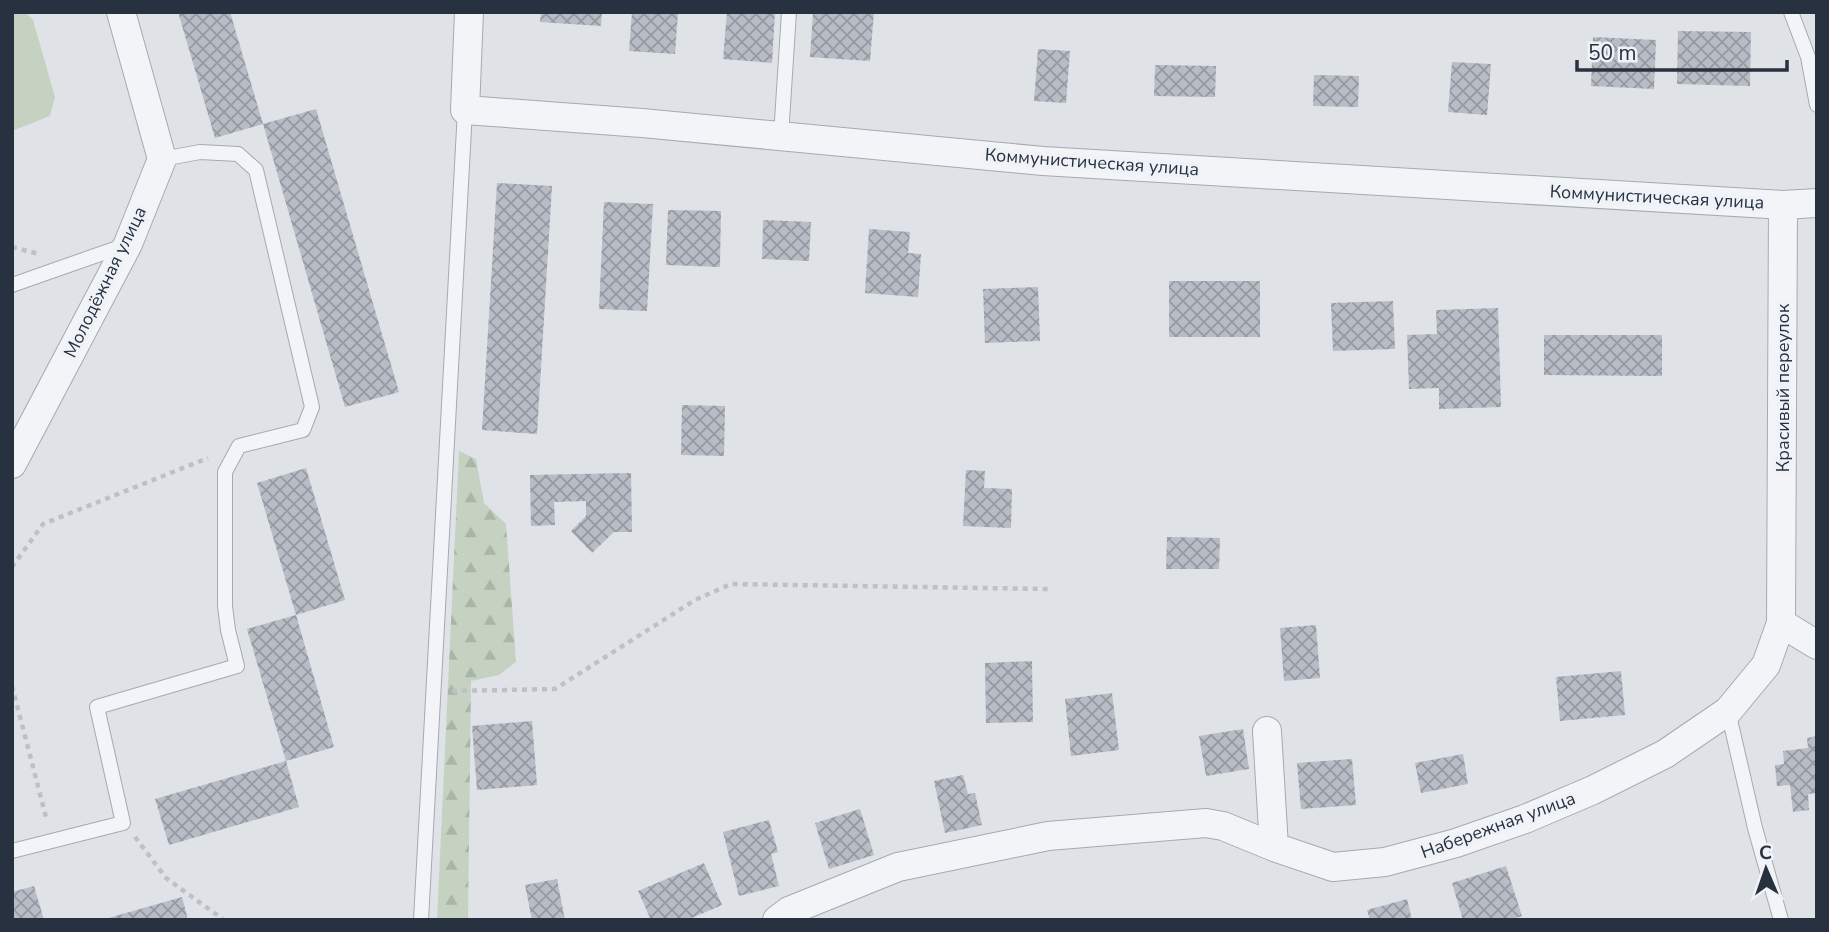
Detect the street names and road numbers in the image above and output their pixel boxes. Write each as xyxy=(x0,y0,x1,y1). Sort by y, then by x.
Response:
street label: Коммунистическая улица xyxy=(984,143,1200,181)
street label: Коммунистическая улица xyxy=(1549,179,1765,215)
street label: Молодёжная улица xyxy=(58,202,152,362)
street label: Красивый переулок xyxy=(1771,303,1795,472)
street label: Набережная улица xyxy=(1417,786,1579,864)

